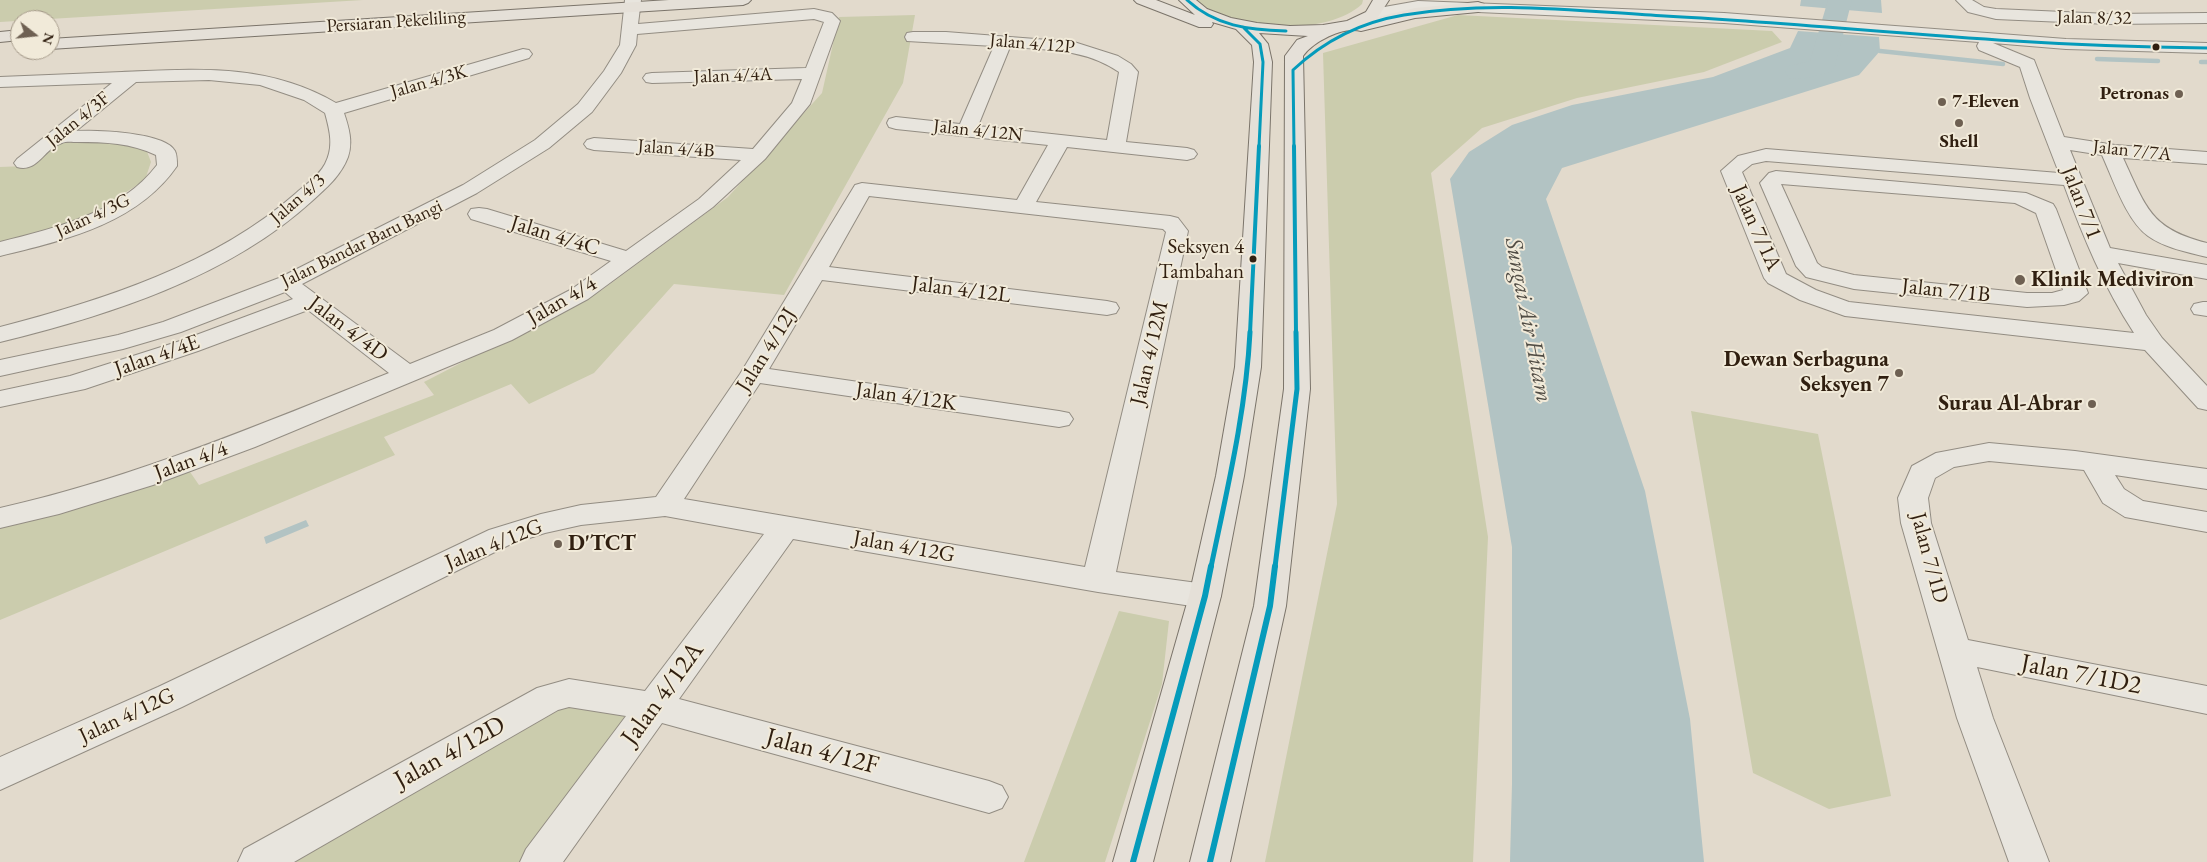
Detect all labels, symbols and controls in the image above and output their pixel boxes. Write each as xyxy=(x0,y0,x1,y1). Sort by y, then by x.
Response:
street label: Persiaran Pekeliling xyxy=(326,6,466,38)
street label: Jalan 8/32 xyxy=(2056,6,2132,30)
north arrow xyxy=(10,10,60,60)
street label: Jalan 4/12P xyxy=(988,29,1076,59)
text: N xyxy=(38,31,59,47)
unlabelled marker xyxy=(2151,42,2161,52)
street label: Jalan 4/3K xyxy=(388,60,470,104)
street label: Jalan 4/4A xyxy=(693,63,773,89)
place label: Petronas xyxy=(2100,83,2169,105)
street label: Jalan 4/3F xyxy=(41,87,115,153)
marker: Petronas xyxy=(2173,88,2185,100)
place label: 7-Eleven xyxy=(1952,91,2019,113)
marker: 7-Eleven xyxy=(1936,96,1948,108)
street label: Jalan 4/12N xyxy=(932,115,1024,147)
marker: Shell xyxy=(1953,117,1965,129)
place label: Shell xyxy=(1940,131,1978,153)
street label: Jalan 4/4B xyxy=(637,135,715,163)
street label: Jalan 7/7A xyxy=(2092,136,2172,166)
street label: Jalan 7/1 xyxy=(2055,163,2107,243)
street label: Jalan 4/3 xyxy=(266,169,330,229)
street label: Jalan 7/1A xyxy=(1725,181,1787,275)
street label: Jalan 4/3G xyxy=(52,189,134,243)
street label: Jalan Bandar Baru Bangi xyxy=(278,195,446,293)
street label: Jalan 4/4C xyxy=(507,210,603,262)
place label: Seksyen 4 Tambahan xyxy=(1158,234,1244,284)
water label: Sungai Air Hitam xyxy=(1498,235,1558,405)
marker: Seksyen 4 Tambahan xyxy=(1248,254,1258,264)
place label: Klinik Mediviron xyxy=(2031,267,2194,293)
street label: Jalan 4/4 xyxy=(522,271,602,331)
street label: Jalan 4/12L xyxy=(910,271,1012,309)
street label: Jalan 7/1B xyxy=(1900,273,1992,309)
marker: Klinik Mediviron xyxy=(2013,273,2027,287)
street label: Jalan 4/4D xyxy=(303,291,393,367)
street label: Jalan 4/12M xyxy=(1125,298,1175,408)
street label: Jalan 4/12J xyxy=(731,303,803,397)
street label: Jalan 4/4E xyxy=(111,329,203,383)
place label: Dewan Serbaguna Seksyen 7 xyxy=(1724,347,1889,398)
marker: Dewan Serbaguna Seksyen 7 xyxy=(1893,367,1905,379)
street label: Jalan 4/12K xyxy=(854,377,958,417)
place label: Surau Al-Abrar xyxy=(1938,391,2082,417)
marker: Surau Al-Abrar xyxy=(2086,398,2098,410)
street label: Jalan 4/4 xyxy=(151,436,231,486)
street label: Jalan 7/1D xyxy=(1904,510,1954,606)
street label: Jalan 4/12G xyxy=(441,514,547,576)
street label: Jalan 4/12G xyxy=(851,525,957,569)
place label: D'TCT xyxy=(568,531,636,557)
marker: D'TCT xyxy=(552,538,564,550)
street label: Jalan 4/12A xyxy=(615,636,711,752)
street label: Jalan 7/1D2 xyxy=(2018,648,2144,702)
street label: Jalan 4/12G xyxy=(75,682,179,750)
street label: Jalan 4/12D xyxy=(389,710,511,796)
street label: Jalan 4/12F xyxy=(762,722,882,782)

